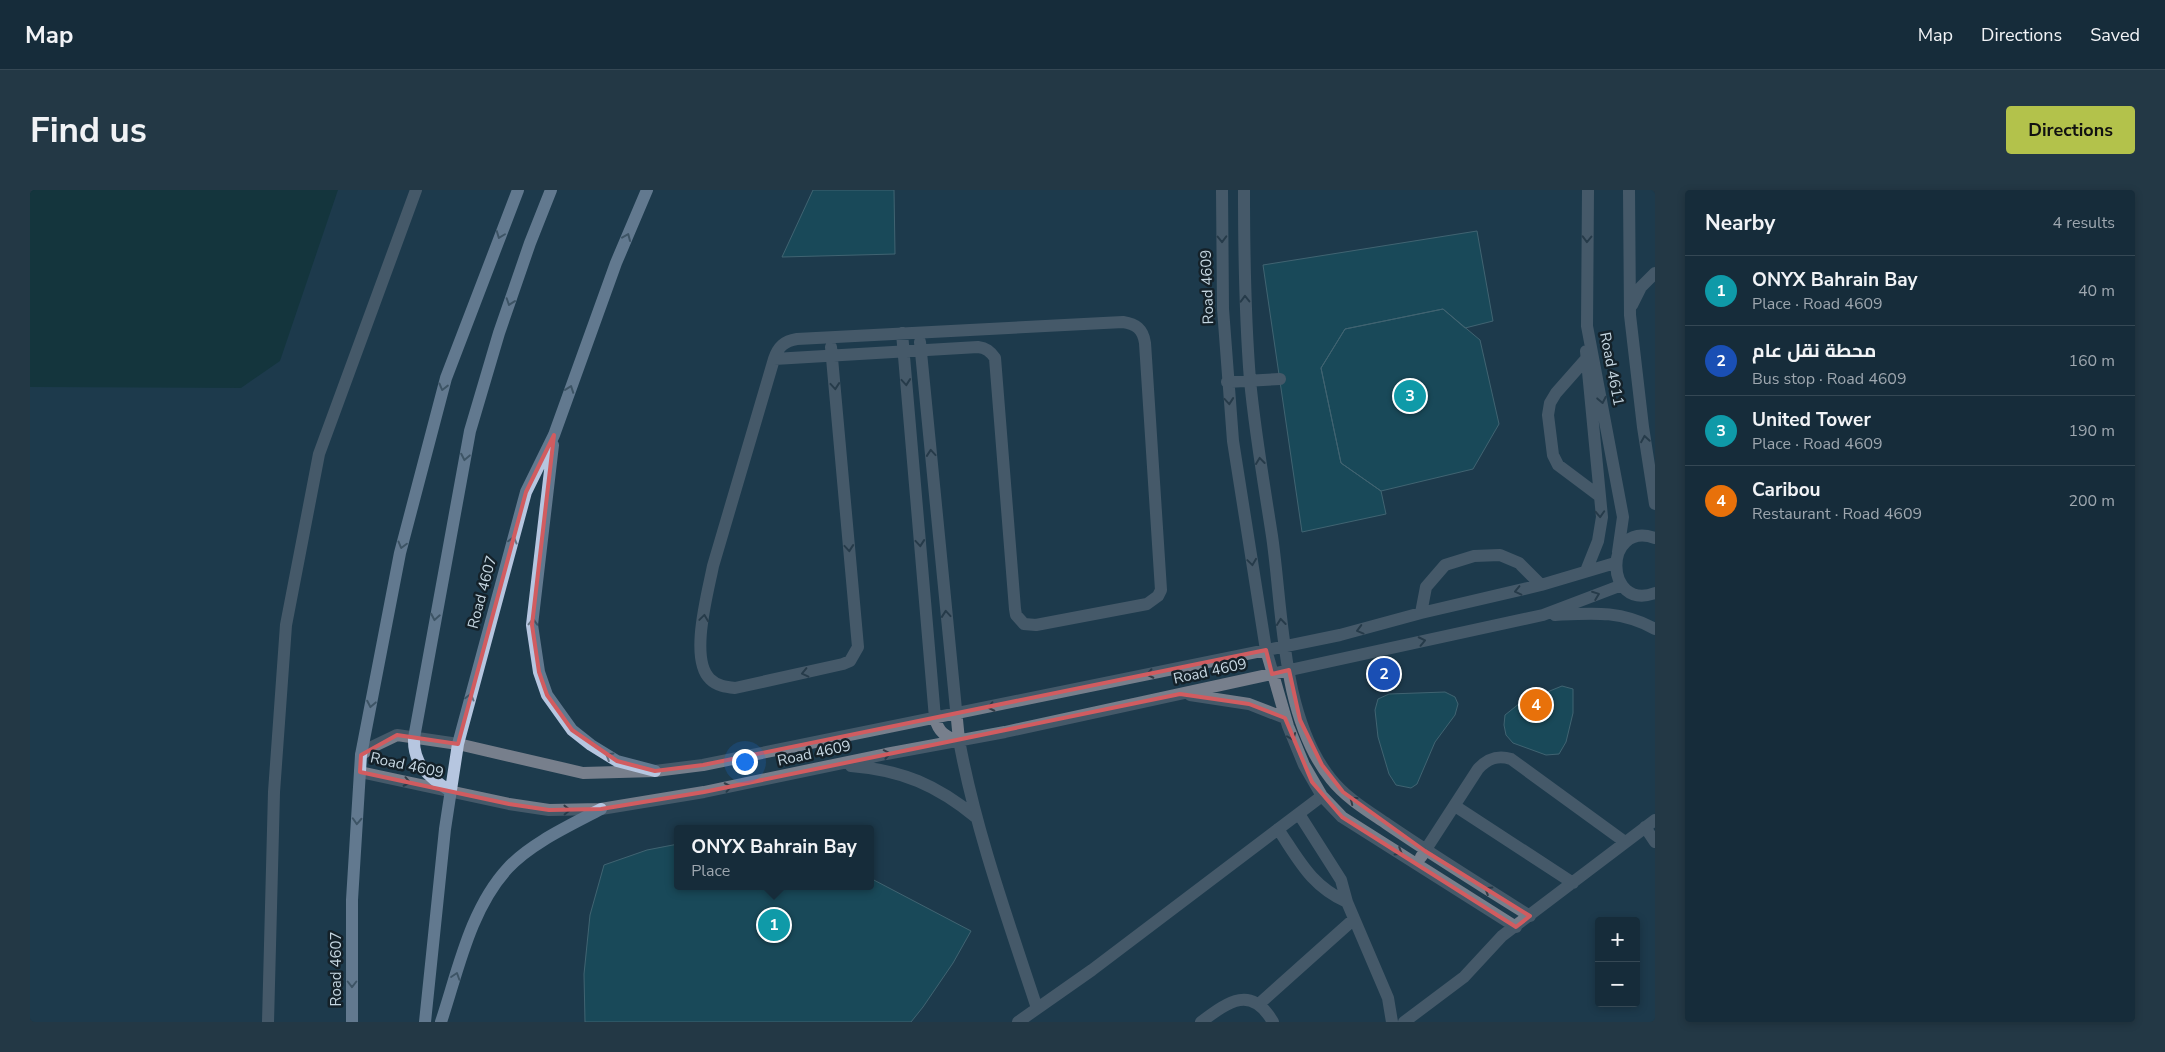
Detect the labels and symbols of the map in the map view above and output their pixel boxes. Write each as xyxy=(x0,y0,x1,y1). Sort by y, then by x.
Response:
one-way arrow xyxy=(496,230,506,239)
one-way arrow xyxy=(621,233,632,242)
one-way arrow xyxy=(1217,235,1227,243)
one-way arrow xyxy=(1582,235,1592,243)
street label: Road 4609 xyxy=(1196,249,1218,325)
one-way arrow xyxy=(1240,295,1250,302)
one-way arrow xyxy=(506,297,516,305)
street label: Road 4611 xyxy=(1595,330,1629,408)
pin: 3 xyxy=(1394,377,1426,415)
one-way arrow xyxy=(900,378,911,386)
one-way arrow xyxy=(829,382,840,390)
one-way arrow xyxy=(438,383,449,392)
one-way arrow xyxy=(564,385,574,394)
one-way arrow xyxy=(1596,395,1606,404)
one-way arrow xyxy=(1223,397,1234,405)
one-way arrow xyxy=(1640,434,1650,443)
one-way arrow xyxy=(925,448,936,456)
one-way arrow xyxy=(460,453,470,462)
one-way arrow xyxy=(1255,457,1266,465)
one-way arrow xyxy=(1595,511,1606,519)
one-way arrow xyxy=(507,537,517,545)
one-way arrow xyxy=(397,540,408,549)
one-way arrow xyxy=(914,540,925,548)
one-way arrow xyxy=(843,544,854,552)
street label: Road 4607 xyxy=(463,553,501,631)
one-way arrow xyxy=(1246,558,1256,566)
one-way arrow xyxy=(1513,585,1522,596)
one-way arrow xyxy=(1591,591,1600,601)
one-way arrow xyxy=(940,610,951,618)
one-way arrow xyxy=(431,613,441,622)
one-way arrow xyxy=(698,614,708,623)
one-way arrow xyxy=(528,618,539,626)
one-way arrow xyxy=(1276,618,1287,626)
one-way arrow xyxy=(1357,624,1365,634)
one-way arrow xyxy=(1418,636,1427,647)
street label: Road 4609 xyxy=(1171,653,1249,689)
pin: 2 xyxy=(1368,655,1400,693)
one-way arrow xyxy=(801,667,810,678)
one-way arrow xyxy=(1145,668,1154,679)
pin: 4 xyxy=(1520,686,1552,724)
one-way arrow xyxy=(465,694,475,702)
one-way arrow xyxy=(366,700,377,709)
one-way arrow xyxy=(986,701,995,712)
one-way arrow xyxy=(1286,732,1296,741)
street label: Road 4609 xyxy=(775,735,853,771)
street label: Road 4609 xyxy=(368,747,446,783)
your location xyxy=(732,749,758,775)
one-way arrow xyxy=(882,749,891,760)
one-way arrow xyxy=(605,752,614,762)
one-way arrow xyxy=(403,776,412,787)
one-way arrow xyxy=(723,783,732,793)
one-way arrow xyxy=(1349,797,1359,806)
one-way arrow xyxy=(563,804,571,815)
one-way arrow xyxy=(351,818,362,826)
one-way arrow xyxy=(1393,846,1402,855)
one-way arrow xyxy=(1485,887,1494,896)
pin: 1 xyxy=(758,906,790,944)
street label: Road 4607 xyxy=(326,932,346,1006)
one-way arrow xyxy=(450,972,460,980)
one-way arrow xyxy=(347,980,357,988)

